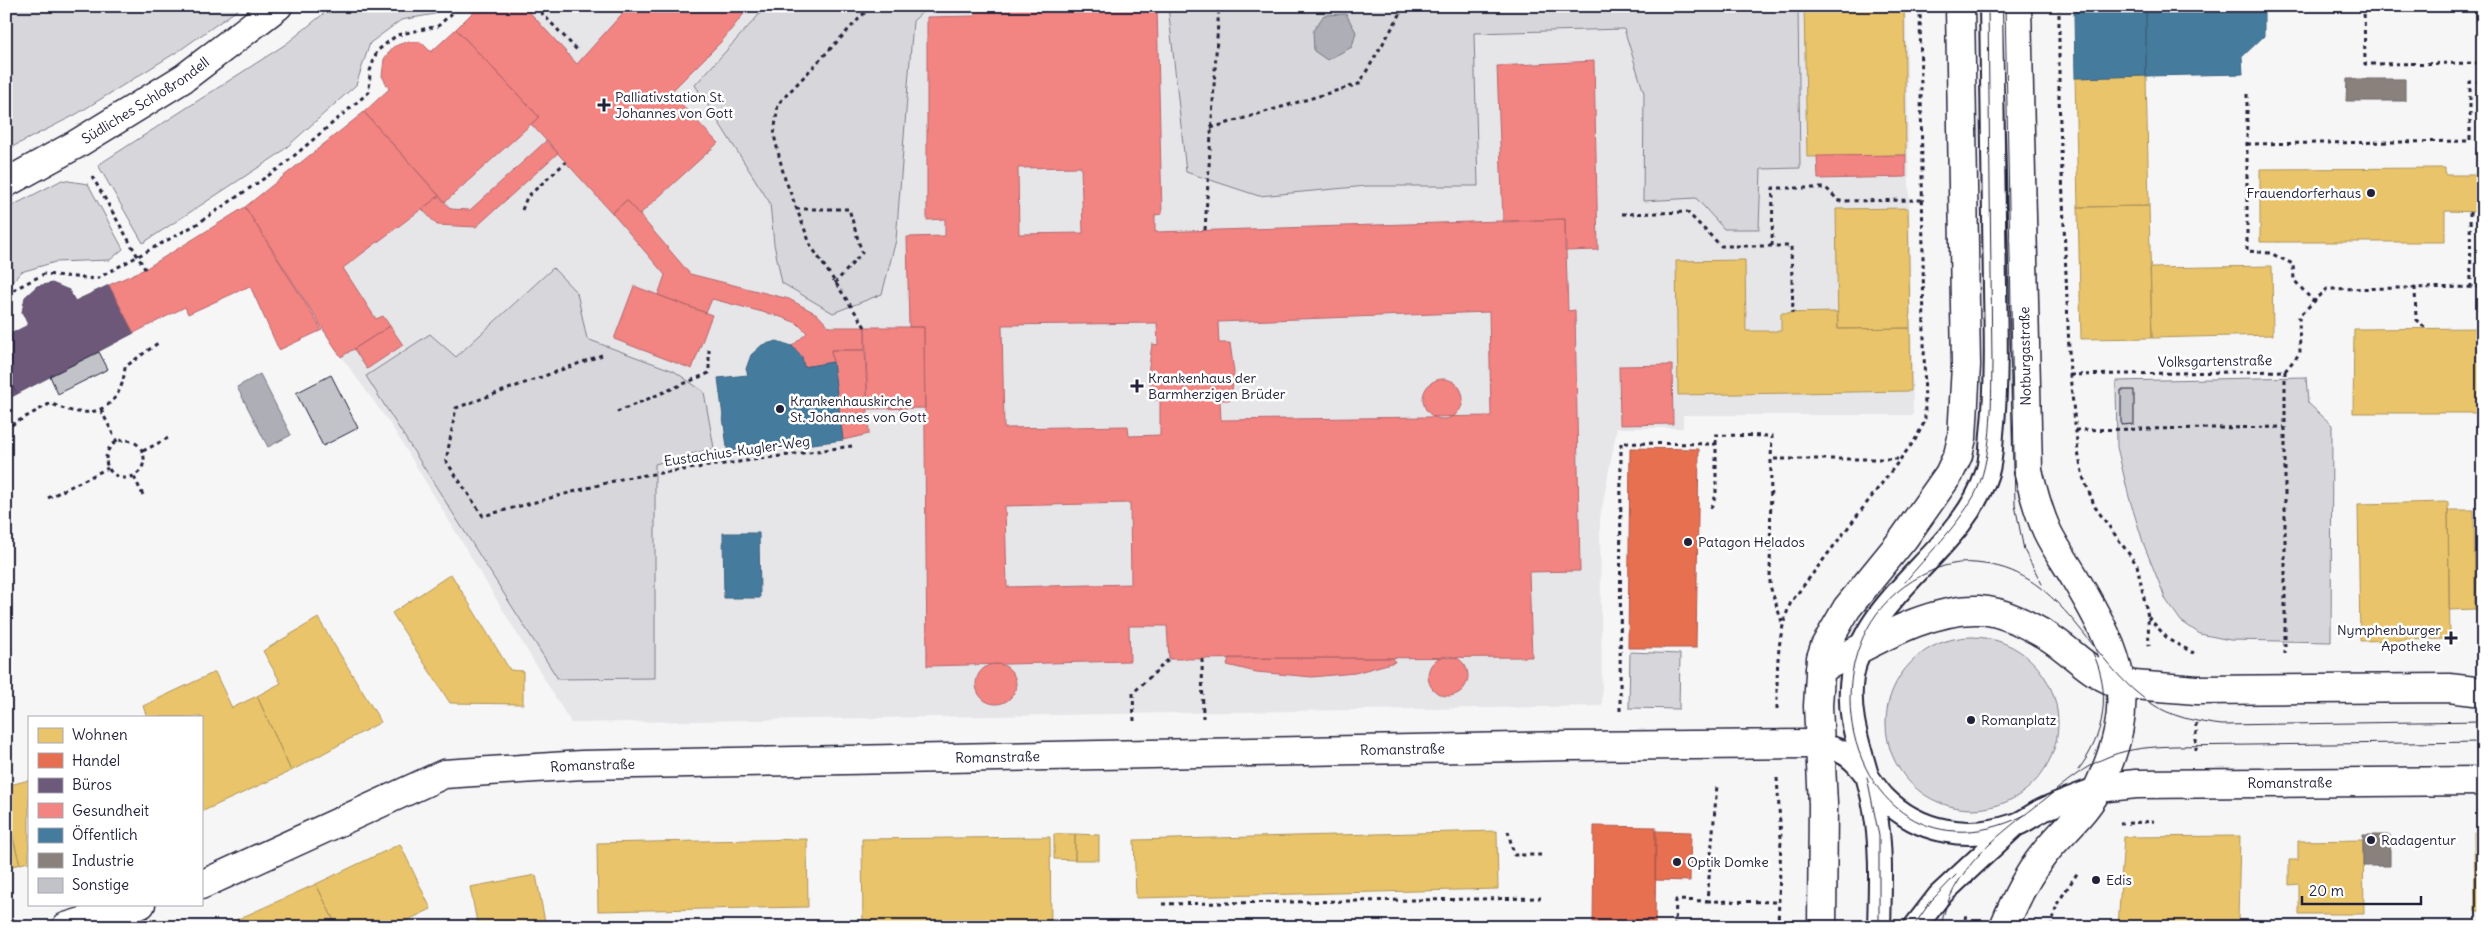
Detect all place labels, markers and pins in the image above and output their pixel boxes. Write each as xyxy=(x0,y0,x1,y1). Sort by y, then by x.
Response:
place label: Palliativstation St. Johannes von Gott xyxy=(615,88,733,122)
marker: Palliativstation St. Johannes von Gott xyxy=(597,98,611,112)
place label: Frauendorferhaus xyxy=(2247,184,2361,202)
marker: Frauendorferhaus xyxy=(2365,187,2377,199)
place label: Krankenhaus der Barmherzigen Brüder xyxy=(1148,369,1286,403)
marker: Krankenhaus der Barmherzigen Brüder xyxy=(1130,379,1144,393)
place label: Krankenhauskirche St. Johannes von Gott xyxy=(790,392,927,426)
marker: Krankenhauskirche St. Johannes von Gott xyxy=(774,403,786,415)
place label: Patagon Helados xyxy=(1698,533,1805,551)
marker: Patagon Helados xyxy=(1682,536,1694,548)
place label: Nymphenburger Apotheke xyxy=(2337,621,2441,655)
marker: Nymphenburger Apotheke xyxy=(2445,632,2457,644)
place label: Romanplatz xyxy=(1981,711,2057,729)
marker: Romanplatz xyxy=(1965,714,1977,726)
place label: Radagentur xyxy=(2381,831,2456,849)
marker: Radagentur xyxy=(2365,834,2377,846)
place label: Optik Domke xyxy=(1687,853,1769,871)
marker: Optik Domke xyxy=(1671,856,1683,868)
place label: Edis xyxy=(2106,871,2132,889)
marker: Edis xyxy=(2090,874,2102,886)

